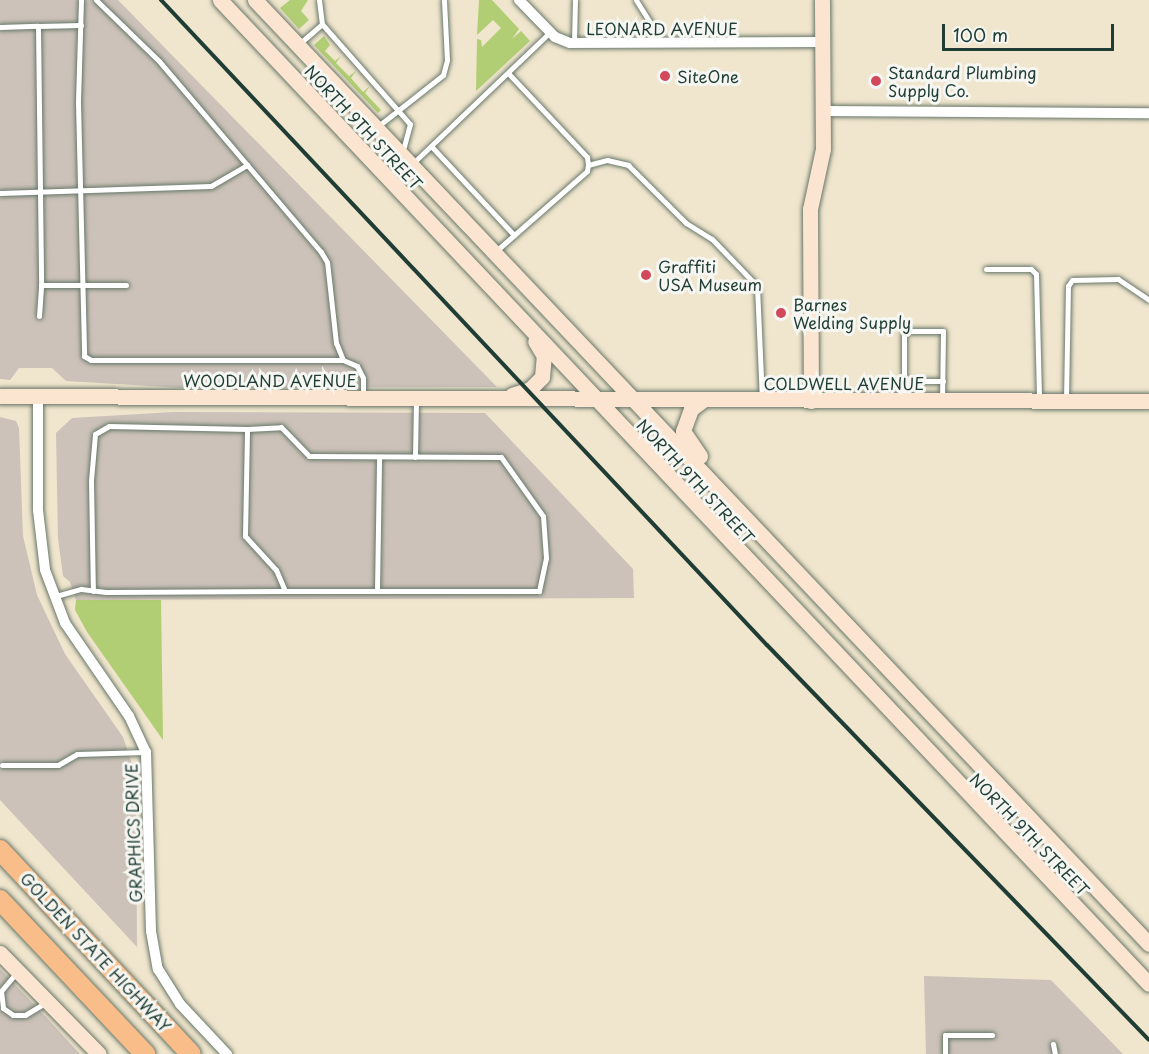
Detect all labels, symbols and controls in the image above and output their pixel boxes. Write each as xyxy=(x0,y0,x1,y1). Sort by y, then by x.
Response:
scale bar xyxy=(945,12,1118,50)
street label: LEONARD AVENUE xyxy=(586,18,738,38)
text: 100 m xyxy=(953,21,1008,48)
street label: NORTH 9TH STREET xyxy=(301,60,427,194)
place label: Standard Plumbing Supply Co. xyxy=(888,62,1037,100)
place label: SiteOne xyxy=(677,66,739,86)
marker: SiteOne xyxy=(658,69,672,83)
marker: Standard Plumbing Supply Co. xyxy=(869,74,883,88)
place label: Graffiti USA Museum xyxy=(658,256,759,294)
marker: Graffiti USA Museum xyxy=(639,268,653,282)
place label: Barnes Welding Supply xyxy=(793,294,911,332)
marker: Barnes Welding Supply xyxy=(774,306,788,320)
street label: WOODLAND AVENUE xyxy=(184,370,356,390)
street label: COLDWELL AVENUE xyxy=(763,373,925,393)
street label: NORTH 9TH STREET xyxy=(633,414,759,548)
street label: GRAPHICS DRIVE xyxy=(121,763,145,903)
street label: NORTH 9TH STREET xyxy=(966,768,1094,900)
street label: GOLDEN STATE HIGHWAY xyxy=(16,867,176,1037)

